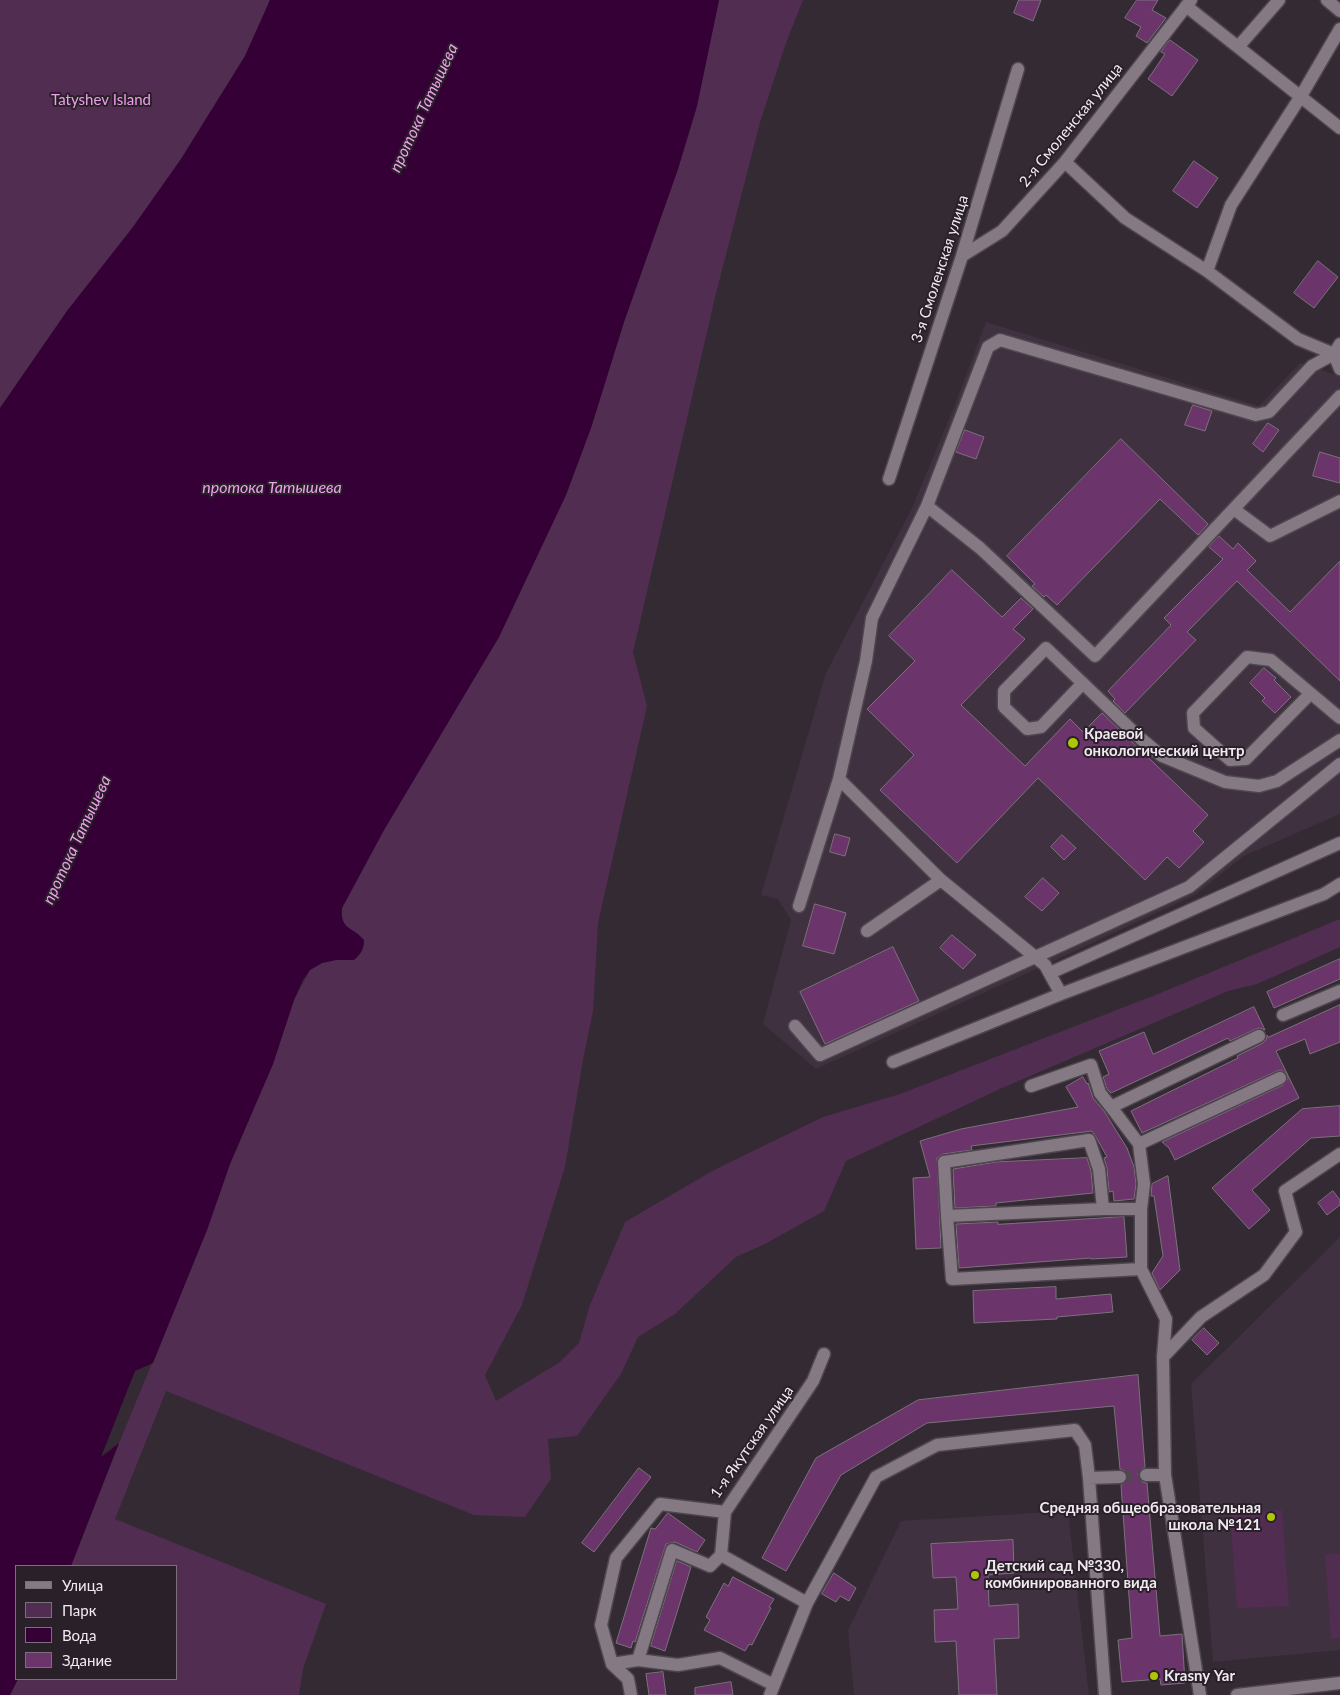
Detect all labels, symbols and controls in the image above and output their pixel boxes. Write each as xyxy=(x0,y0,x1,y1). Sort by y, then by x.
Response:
water label: протока Татышева xyxy=(386,41,462,175)
street label: 2-я Смоленская улица xyxy=(1016,59,1126,191)
park label: Tatyshev Island xyxy=(51,91,151,109)
street label: 3-я Смоленская улица xyxy=(908,193,972,345)
water label: протока Татышева xyxy=(202,478,342,498)
place label: Краевой онкологический центр xyxy=(1084,725,1244,760)
marker: Краевой онкологический центр xyxy=(1066,736,1080,750)
water label: протока Татышева xyxy=(39,773,115,907)
street label: 1-я Якутская улица xyxy=(707,1382,797,1502)
place label: Средняя общеобразовательная школа №121 xyxy=(1040,1499,1261,1534)
marker: Средняя общеобразовательная школа №121 xyxy=(1265,1511,1277,1523)
place label: Детский сад №330, комбинированного вида xyxy=(985,1557,1157,1592)
legend xyxy=(15,1565,178,1680)
marker: Детский сад №330, комбинированного вида xyxy=(969,1569,981,1581)
text: Улица xyxy=(62,1576,103,1594)
text: Парк xyxy=(62,1601,96,1619)
text: Вода xyxy=(62,1626,97,1644)
text: Здание xyxy=(62,1651,112,1669)
place label: Krasny Yar xyxy=(1164,1667,1235,1685)
marker: Krasny Yar xyxy=(1148,1670,1160,1682)

